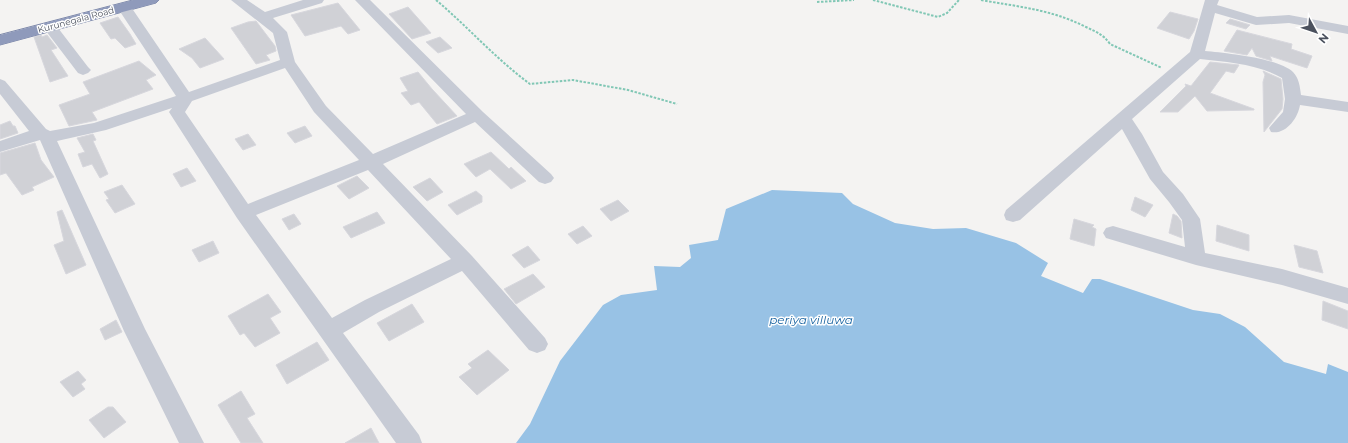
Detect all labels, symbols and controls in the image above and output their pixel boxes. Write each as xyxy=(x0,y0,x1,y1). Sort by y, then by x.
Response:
street label: Kurunegala Road xyxy=(37,4,115,35)
north arrow xyxy=(1296,12,1336,52)
text: N xyxy=(1315,31,1332,46)
water label: periya villuwa xyxy=(769,312,853,327)

